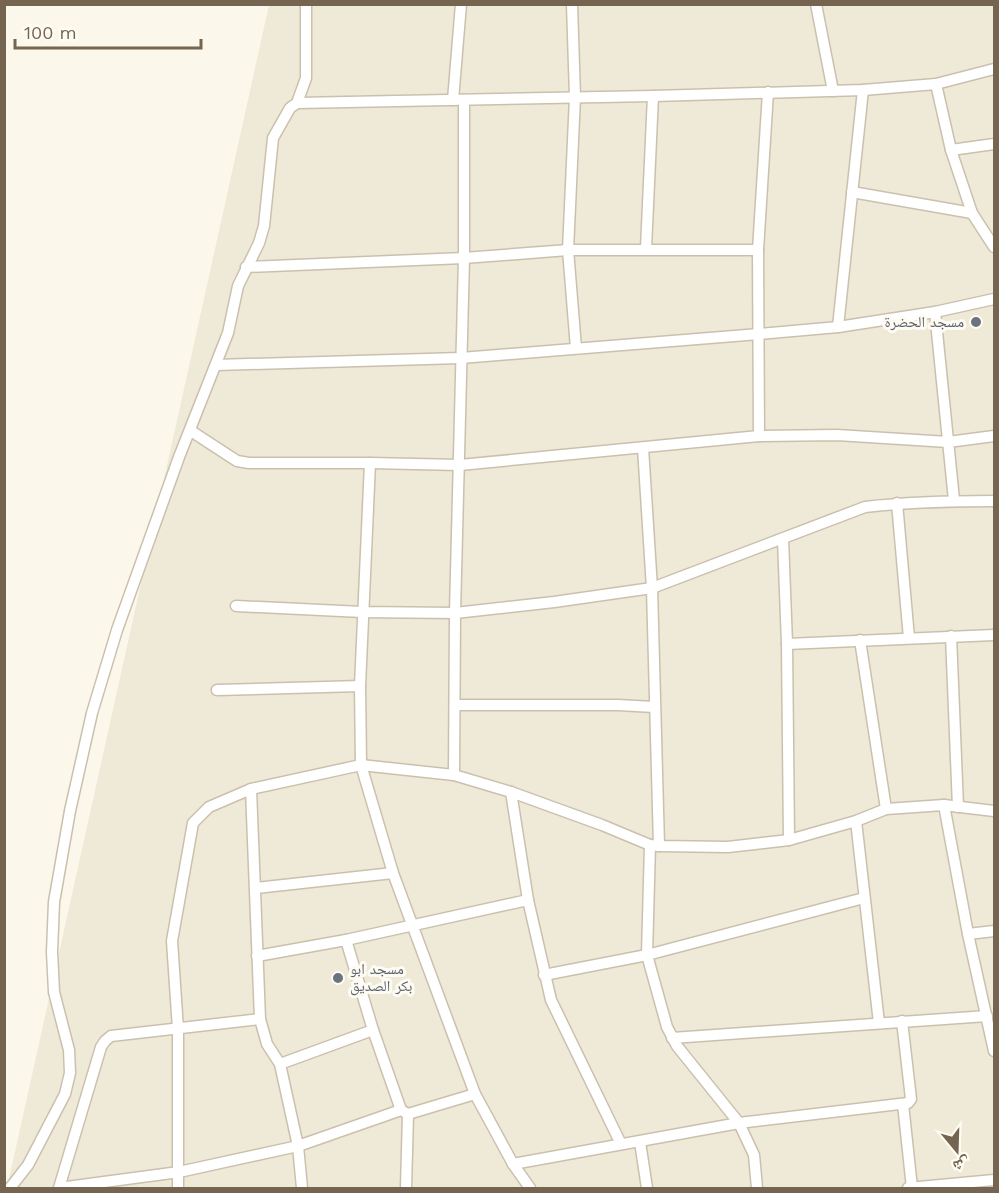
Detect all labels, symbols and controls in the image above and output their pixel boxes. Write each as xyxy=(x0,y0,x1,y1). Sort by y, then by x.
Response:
scale bar xyxy=(15,12,201,50)
text: 100 m xyxy=(24,22,77,43)
place label: مسجد الحضرة xyxy=(884,313,964,331)
marker: مسجد الحضرة xyxy=(969,315,983,329)
place label: مسجد ابو بكر الصديق xyxy=(350,960,413,996)
marker: مسجد ابو بكر الصديق xyxy=(331,971,345,985)
north arrow xyxy=(927,1121,987,1181)
text: ش xyxy=(951,1153,973,1176)

